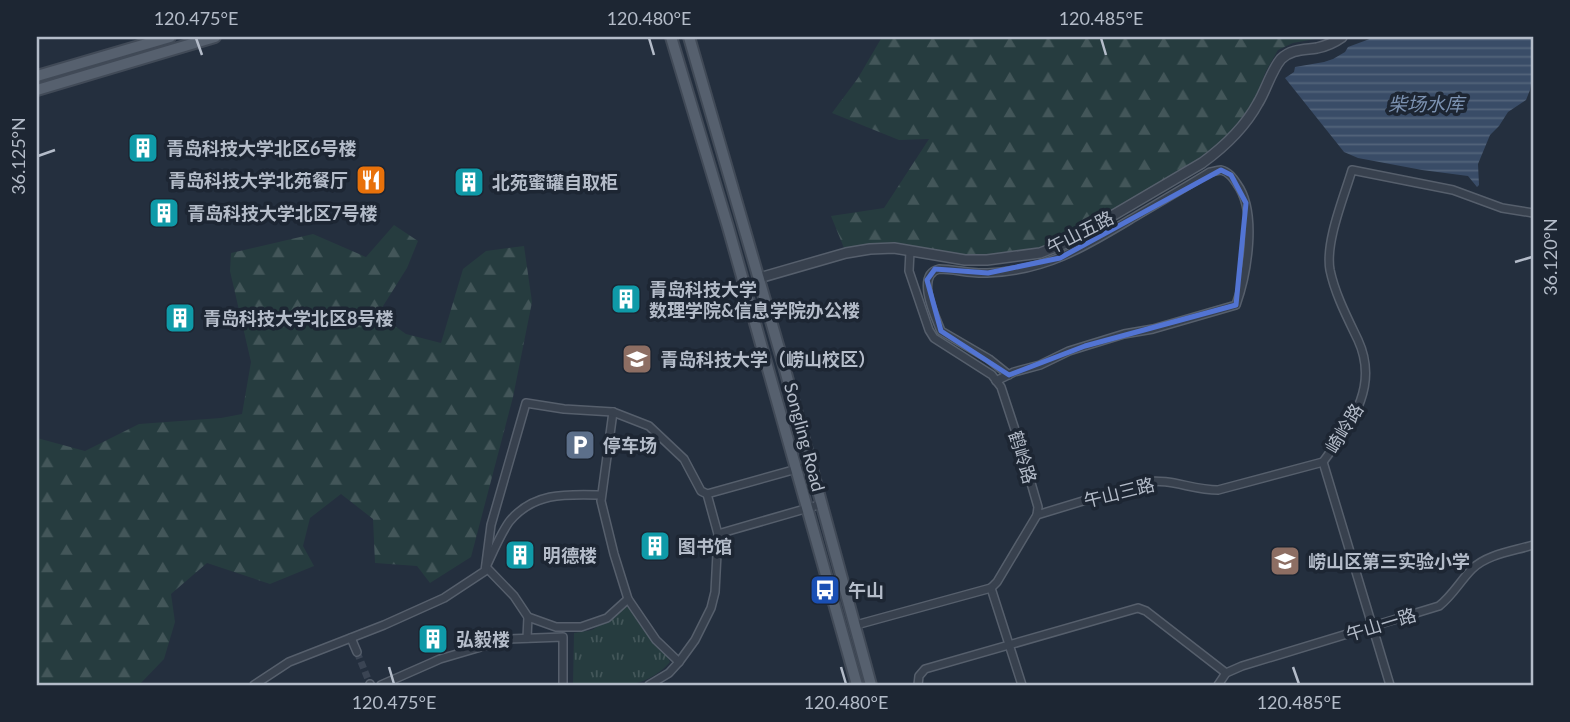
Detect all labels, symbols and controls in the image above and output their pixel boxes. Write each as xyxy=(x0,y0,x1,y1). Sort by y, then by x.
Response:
text: 120.475°E xyxy=(154,7,238,29)
text: 120.480°E xyxy=(607,7,691,29)
text: 120.485°E xyxy=(1059,7,1143,29)
water label: 柴场水库 xyxy=(1388,92,1467,115)
text: 36.125°N xyxy=(7,117,29,195)
building icon: 青岛科技大学北区6号楼 xyxy=(126,131,160,165)
place label: 青岛科技大学北区6号楼 xyxy=(166,137,356,159)
restaurant icon: 青岛科技大学北苑餐厅 xyxy=(354,163,388,197)
building icon: 北苑蜜罐自取柜 xyxy=(452,165,486,199)
place label: 青岛科技大学北苑餐厅 xyxy=(168,169,348,191)
place label: 北苑蜜罐自取柜 xyxy=(492,171,618,193)
building icon: 青岛科技大学北区7号楼 xyxy=(147,196,181,230)
place label: 青岛科技大学北区7号楼 xyxy=(187,202,377,224)
street label: 午山五路 xyxy=(1043,206,1117,258)
text: 36.120°N xyxy=(1539,218,1561,296)
place label: 青岛科技大学 数理学院&信息学院办公楼 xyxy=(649,278,860,321)
building icon: 青岛科技大学 数理学院&信息学院办公楼 xyxy=(609,282,643,316)
building icon: 青岛科技大学北区8号楼 xyxy=(163,301,197,335)
place label: 青岛科技大学北区8号楼 xyxy=(203,307,393,329)
school or university icon: 青岛科技大学（崂山校区） xyxy=(620,342,654,376)
place label: 青岛科技大学（崂山校区） xyxy=(660,348,876,370)
street label: Songling Road xyxy=(780,380,830,494)
street label: 崎岭路 xyxy=(1321,399,1367,457)
parking icon: 停车场 xyxy=(563,428,597,462)
street label: 鹤岭路 xyxy=(1005,428,1041,486)
place label: 停车场 xyxy=(603,434,657,456)
street label: 午山三路 xyxy=(1081,473,1157,511)
building icon: 图书馆 xyxy=(638,529,672,563)
place label: 图书馆 xyxy=(678,535,732,557)
building icon: 明德楼 xyxy=(503,538,537,572)
place label: 明德楼 xyxy=(543,544,597,566)
school or university icon: 崂山区第三实验小学 xyxy=(1268,544,1302,578)
place label: 崂山区第三实验小学 xyxy=(1308,550,1470,572)
bus stop icon: 午山 xyxy=(808,573,842,607)
place label: 午山 xyxy=(848,579,884,601)
street label: 午山一路 xyxy=(1343,603,1419,645)
building icon: 弘毅楼 xyxy=(416,622,450,656)
place label: 弘毅楼 xyxy=(456,628,510,650)
text: 120.475°E xyxy=(352,691,436,713)
text: 120.480°E xyxy=(804,691,888,713)
text: 120.485°E xyxy=(1257,691,1341,713)

